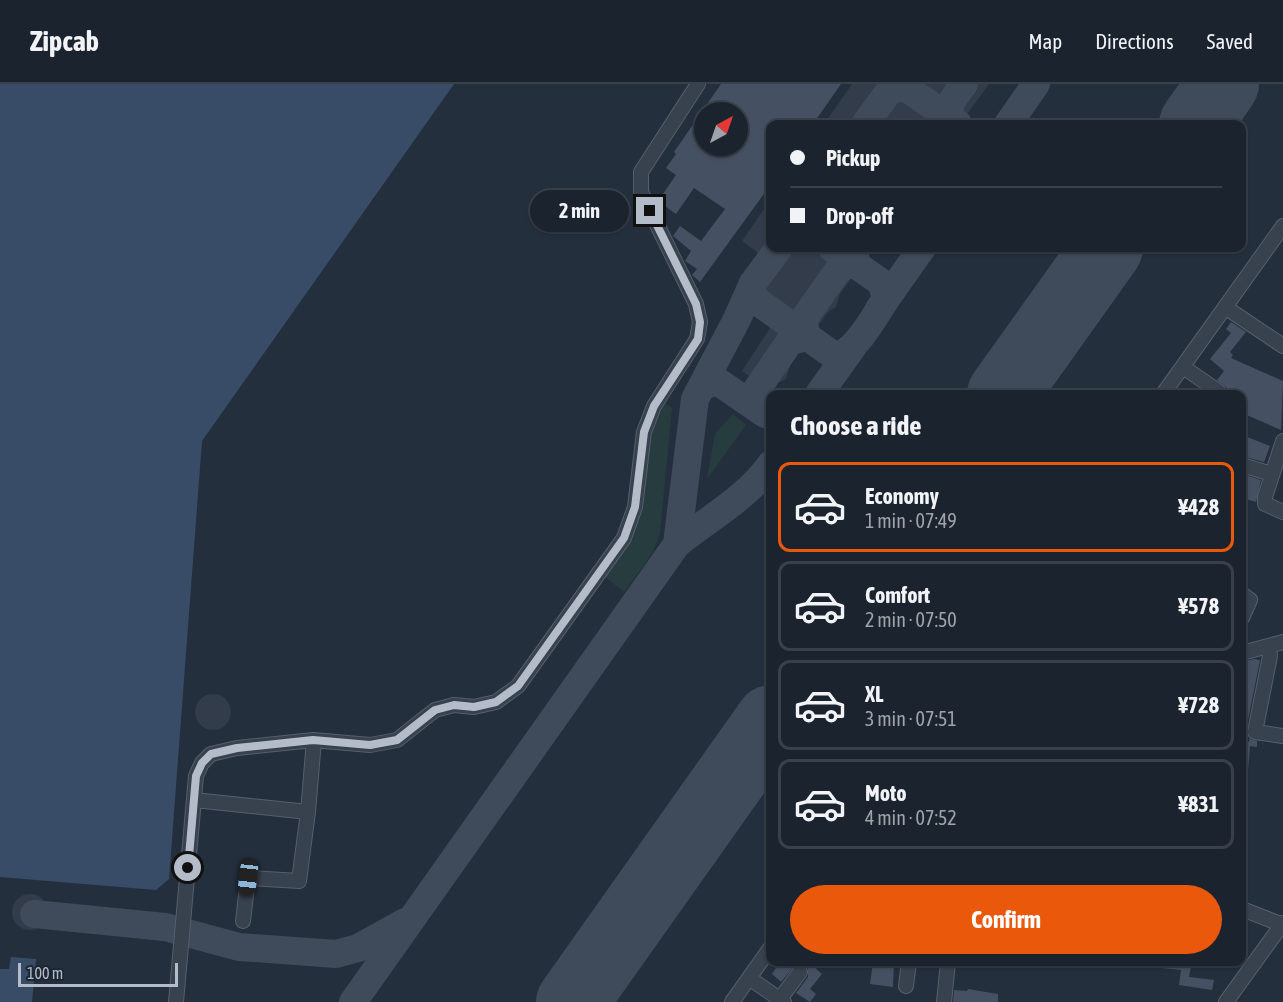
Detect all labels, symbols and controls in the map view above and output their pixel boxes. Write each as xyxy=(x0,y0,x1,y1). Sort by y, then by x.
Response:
text: Zipcab xyxy=(30,25,99,57)
text: Map xyxy=(1028,29,1062,53)
text: Directions xyxy=(1095,29,1174,53)
text: Saved xyxy=(1207,29,1253,53)
north arrow xyxy=(694,102,748,156)
map controls xyxy=(694,102,748,156)
text: Pickup xyxy=(826,145,881,171)
callout: 2 min xyxy=(530,190,629,232)
route end xyxy=(636,197,663,224)
text: 2 min xyxy=(559,199,600,222)
text: Drop-off xyxy=(826,203,893,229)
text: Choose a ride xyxy=(790,410,922,441)
icon: car xyxy=(793,480,847,534)
text: Economy xyxy=(865,483,939,509)
text: ¥428 xyxy=(1178,494,1219,520)
text: 1 min · 07:49 xyxy=(865,509,957,532)
icon: car xyxy=(793,579,847,633)
text: Comfort xyxy=(865,582,930,608)
text: ¥578 xyxy=(1178,593,1219,619)
text: 2 min · 07:50 xyxy=(865,608,957,631)
icon: car xyxy=(793,678,847,732)
text: XL xyxy=(865,681,883,707)
text: ¥728 xyxy=(1178,692,1219,718)
text: 3 min · 07:51 xyxy=(865,707,957,730)
icon: car xyxy=(793,777,847,831)
text: Moto xyxy=(865,780,907,806)
text: ¥831 xyxy=(1178,791,1219,817)
text: 4 min · 07:52 xyxy=(865,806,957,829)
route start xyxy=(174,854,201,881)
car xyxy=(237,859,259,897)
button: Confirm xyxy=(790,885,1222,954)
scale bar xyxy=(18,960,178,988)
text: 100 m xyxy=(27,964,63,982)

